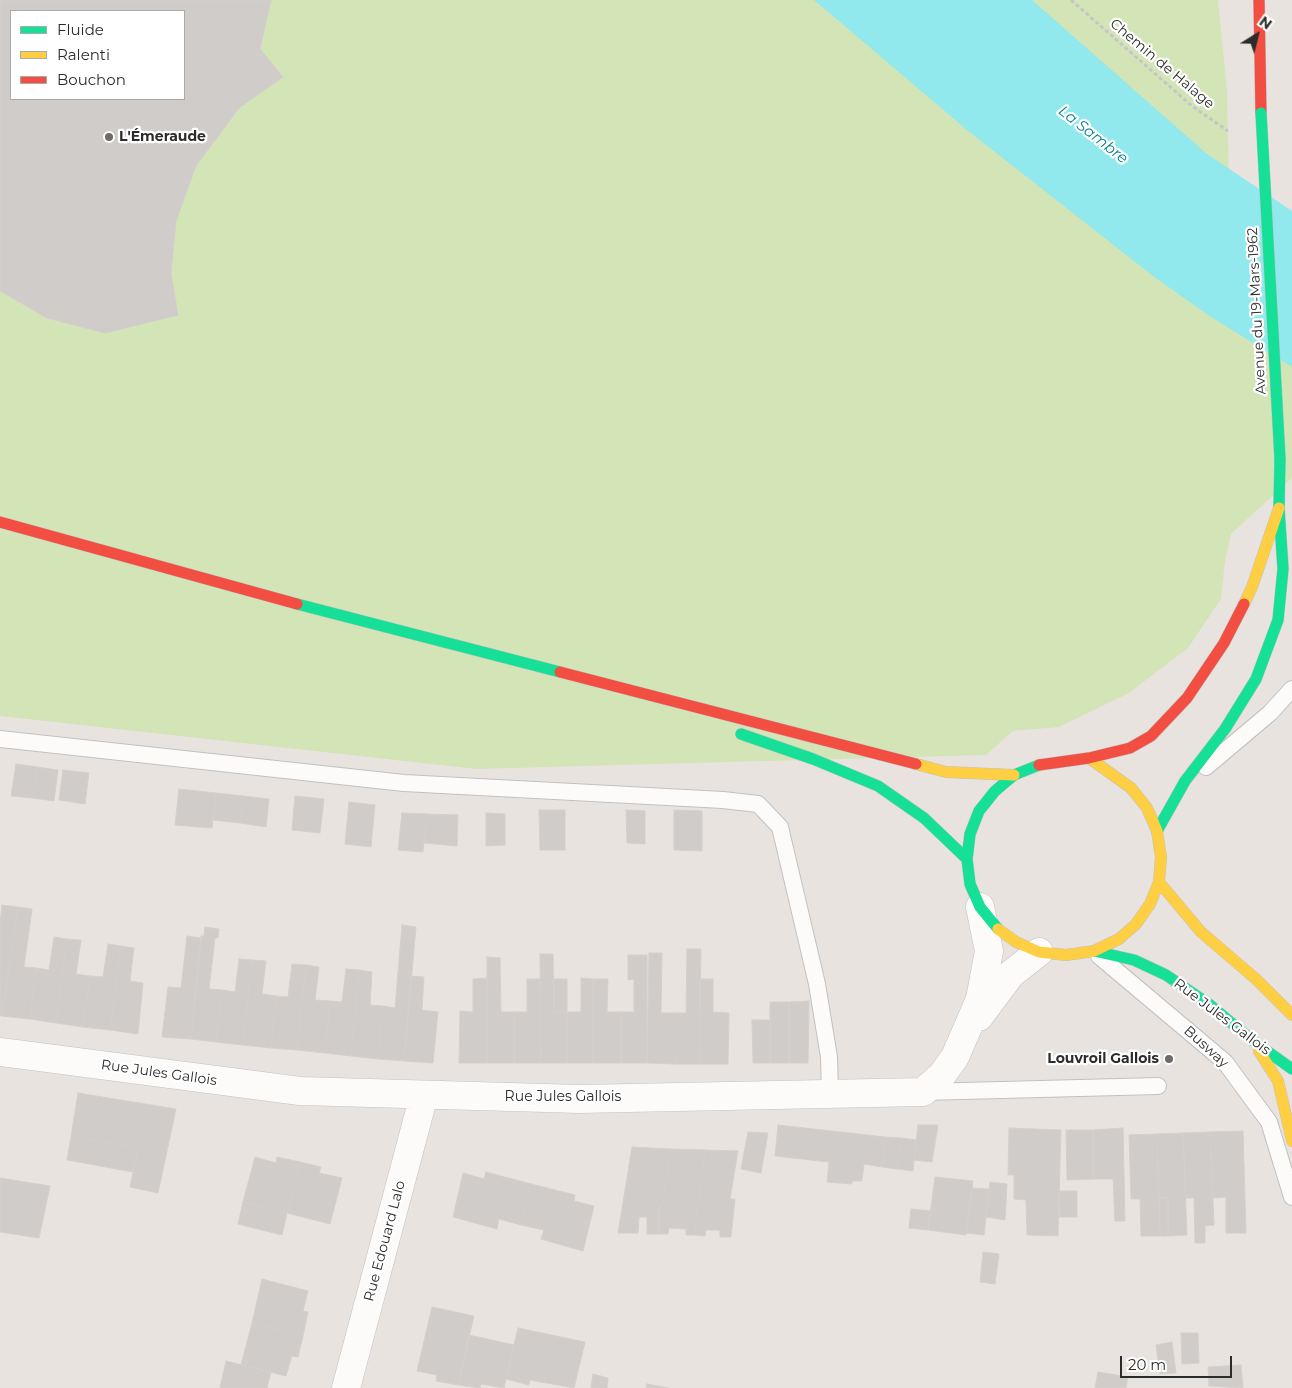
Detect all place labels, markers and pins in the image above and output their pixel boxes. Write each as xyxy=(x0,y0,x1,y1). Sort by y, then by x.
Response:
place label: L'Émeraude xyxy=(119,129,206,145)
marker: L'Émeraude xyxy=(103,131,115,143)
place label: Louvroil Gallois xyxy=(1047,1051,1159,1067)
marker: Louvroil Gallois xyxy=(1163,1053,1175,1065)

